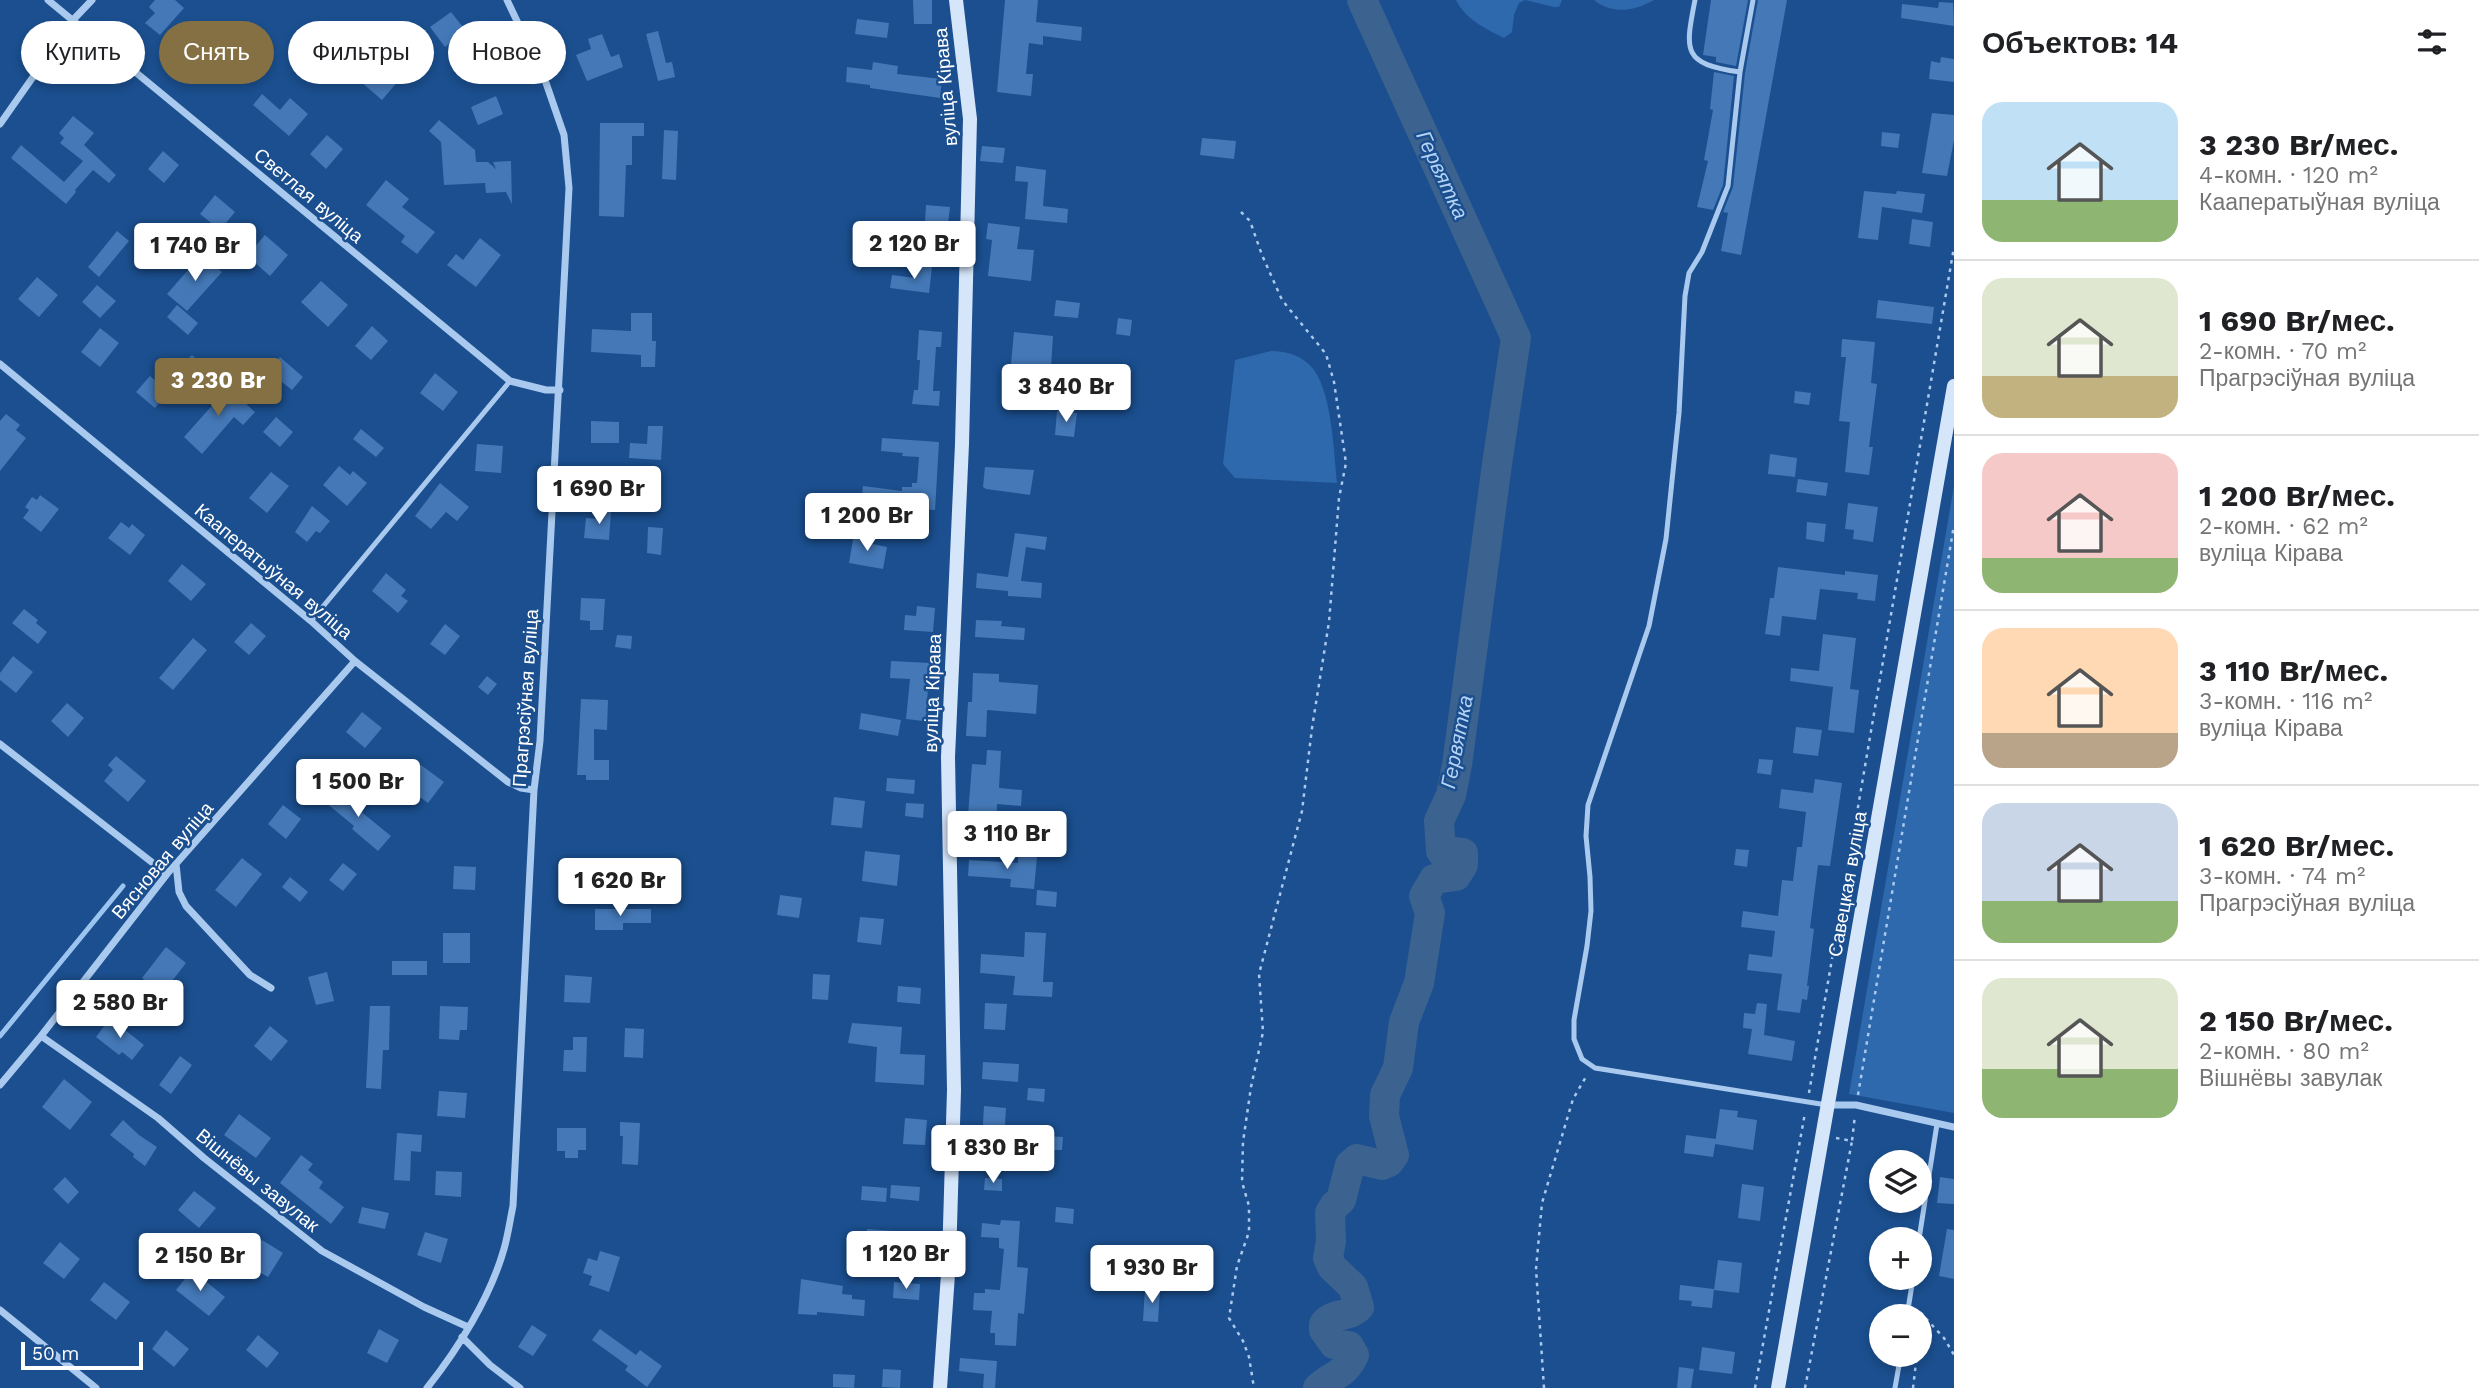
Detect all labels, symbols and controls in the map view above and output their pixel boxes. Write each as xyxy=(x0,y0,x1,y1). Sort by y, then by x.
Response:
chip: Купить xyxy=(21,21,145,84)
chip: Снять xyxy=(159,21,274,84)
chip: Фильтры xyxy=(288,21,434,84)
chip: Новое xyxy=(448,21,566,84)
icon: filters xyxy=(2413,23,2451,61)
text: Объектов: 14 xyxy=(1982,25,2178,60)
street label: вуліца Кірава xyxy=(929,26,962,147)
water label: Гервятка xyxy=(1411,127,1474,223)
text: 3 230 Br/мес. xyxy=(2199,127,2398,162)
icon: home xyxy=(2038,130,2122,214)
street label: Светлая вуліца xyxy=(249,143,368,248)
text: 4-комн. · 120 m² xyxy=(2199,162,2378,189)
text: Кааператыўная вуліца xyxy=(2199,189,2440,216)
pin: 2 120 Br xyxy=(842,222,986,281)
pin: 1 740 Br xyxy=(123,224,267,283)
text: 2 120 Br xyxy=(869,230,959,257)
text: 1 740 Br xyxy=(150,232,240,259)
text: 1 690 Br/мес. xyxy=(2199,303,2395,338)
icon: home xyxy=(2038,306,2122,390)
text: 2-комн. · 70 m² xyxy=(2199,338,2366,365)
pin: 3 230 Br xyxy=(146,358,290,418)
pin: 3 840 Br xyxy=(994,364,1138,424)
text: Прагрэсіўная вуліца xyxy=(2199,365,2415,392)
text: 3 230 Br xyxy=(171,367,265,394)
text: 3 840 Br xyxy=(1018,373,1114,400)
pin: 1 690 Br xyxy=(527,466,671,526)
text: 1 690 Br xyxy=(553,475,645,502)
text: 1 200 Br/мес. xyxy=(2199,478,2395,513)
icon: home xyxy=(2038,481,2122,565)
pin: 1 200 Br xyxy=(795,494,939,553)
street label: Кааператыўная вуліца xyxy=(190,499,358,644)
text: 1 200 Br xyxy=(821,502,913,529)
text: 2-комн. · 62 m² xyxy=(2199,513,2368,540)
text: вуліца Кірава xyxy=(2199,540,2343,567)
street label: Прагрэсіўная вуліца xyxy=(508,608,543,788)
street label: вуліца Кірава xyxy=(919,633,946,753)
text: 3 110 Br/мес. xyxy=(2199,653,2388,688)
icon: home xyxy=(2038,656,2122,740)
text: 3-комн. · 116 m² xyxy=(2199,688,2372,715)
water label: Гервятка xyxy=(1435,693,1478,791)
text: вуліца Кірава xyxy=(2199,715,2343,742)
pin: 1 500 Br xyxy=(286,760,430,819)
text: 1 500 Br xyxy=(312,768,404,795)
street label: Вясновая вуліца xyxy=(107,797,218,924)
street label: Савецкая вуліца xyxy=(1823,809,1872,959)
pin: 3 110 Br xyxy=(935,812,1079,871)
text: 3 110 Br xyxy=(964,820,1050,847)
text: 1 620 Br/мес. xyxy=(2199,828,2394,863)
icon: home xyxy=(2038,831,2122,915)
pin: 1 620 Br xyxy=(548,858,692,918)
text: 3-комн. · 74 m² xyxy=(2199,863,2365,890)
text: 1 620 Br xyxy=(574,867,666,894)
text: Прагрэсіўная вуліца xyxy=(2199,890,2415,917)
pin: 2 580 Br xyxy=(48,981,192,1040)
text: 2 580 Br xyxy=(72,989,168,1016)
text: 2 150 Br/мес. xyxy=(2199,1003,2393,1038)
icon: home xyxy=(2038,1006,2122,1090)
text: 2-комн. · 80 m² xyxy=(2199,1038,2369,1065)
text: Вішнёвы завулак xyxy=(2199,1065,2382,1092)
street label: Вішнёвы завулак xyxy=(192,1124,324,1237)
pin: 1 830 Br xyxy=(921,1126,1065,1185)
text: 1 830 Br xyxy=(947,1134,1039,1161)
map controls xyxy=(1869,1150,1932,1367)
button: layers xyxy=(1869,1150,1932,1213)
button: + xyxy=(1869,1227,1932,1290)
pin: 1 120 Br xyxy=(834,1232,978,1291)
pin: 2 150 Br xyxy=(128,1234,272,1293)
text: 1 120 Br xyxy=(863,1240,949,1267)
text: 2 150 Br xyxy=(155,1242,245,1269)
pin: 1 930 Br xyxy=(1080,1246,1224,1305)
text: 1 930 Br xyxy=(1106,1254,1198,1281)
button: − xyxy=(1869,1304,1932,1367)
scale bar xyxy=(21,1339,144,1371)
text: 50 m xyxy=(32,1342,79,1365)

